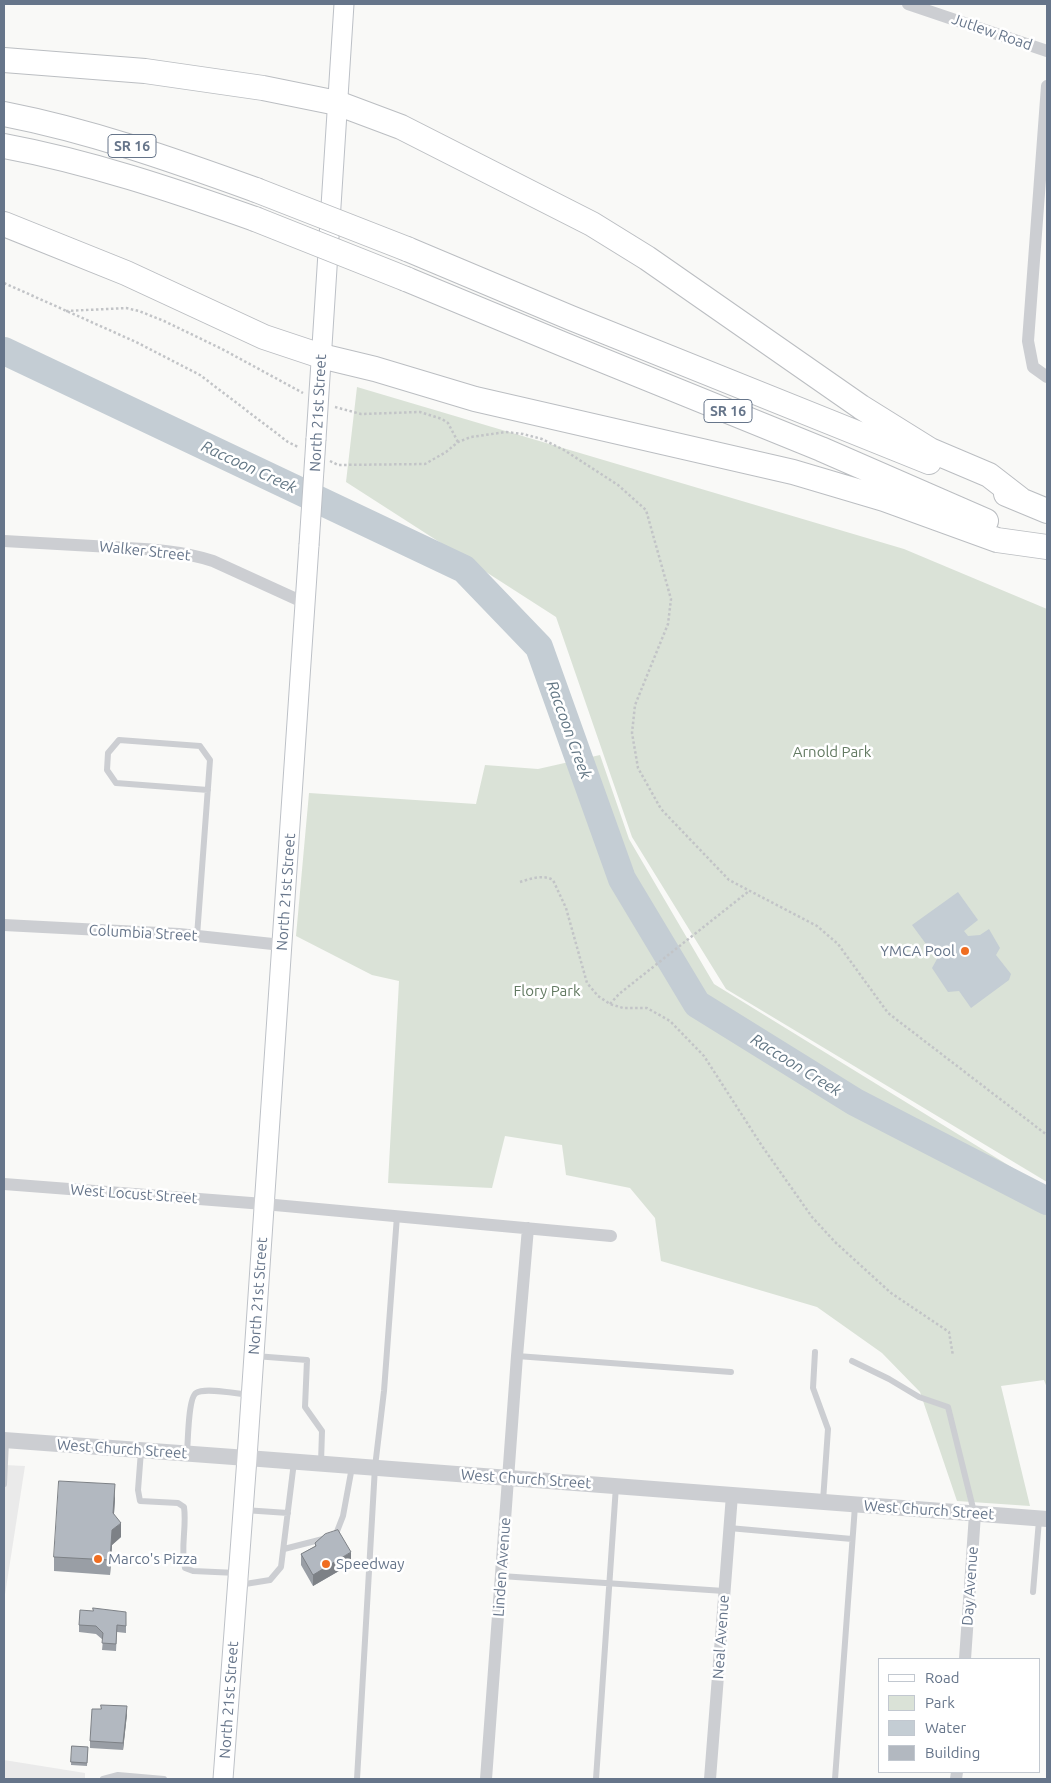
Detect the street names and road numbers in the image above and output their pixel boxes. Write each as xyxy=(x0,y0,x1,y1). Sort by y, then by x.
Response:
street label: Jutlew Road xyxy=(949,10,1035,54)
road number: SR 16 xyxy=(108,134,156,158)
street label: North 21st Street xyxy=(306,354,330,472)
road number: SR 16 xyxy=(704,400,752,422)
street label: Walker Street xyxy=(98,537,192,565)
street label: North 21st Street xyxy=(273,833,299,951)
street label: Columbia Street xyxy=(88,921,198,945)
street label: West Locust Street xyxy=(70,1181,198,1207)
street label: North 21st Street xyxy=(245,1237,271,1355)
street label: West Church Street xyxy=(56,1435,188,1463)
street label: West Church Street xyxy=(460,1465,592,1493)
street label: West Church Street xyxy=(863,1496,995,1524)
street label: Linden Avenue xyxy=(490,1517,514,1617)
street label: Day Avenue xyxy=(958,1546,982,1626)
street label: Neal Avenue xyxy=(709,1594,733,1680)
street label: North 21st Street xyxy=(216,1641,242,1759)

